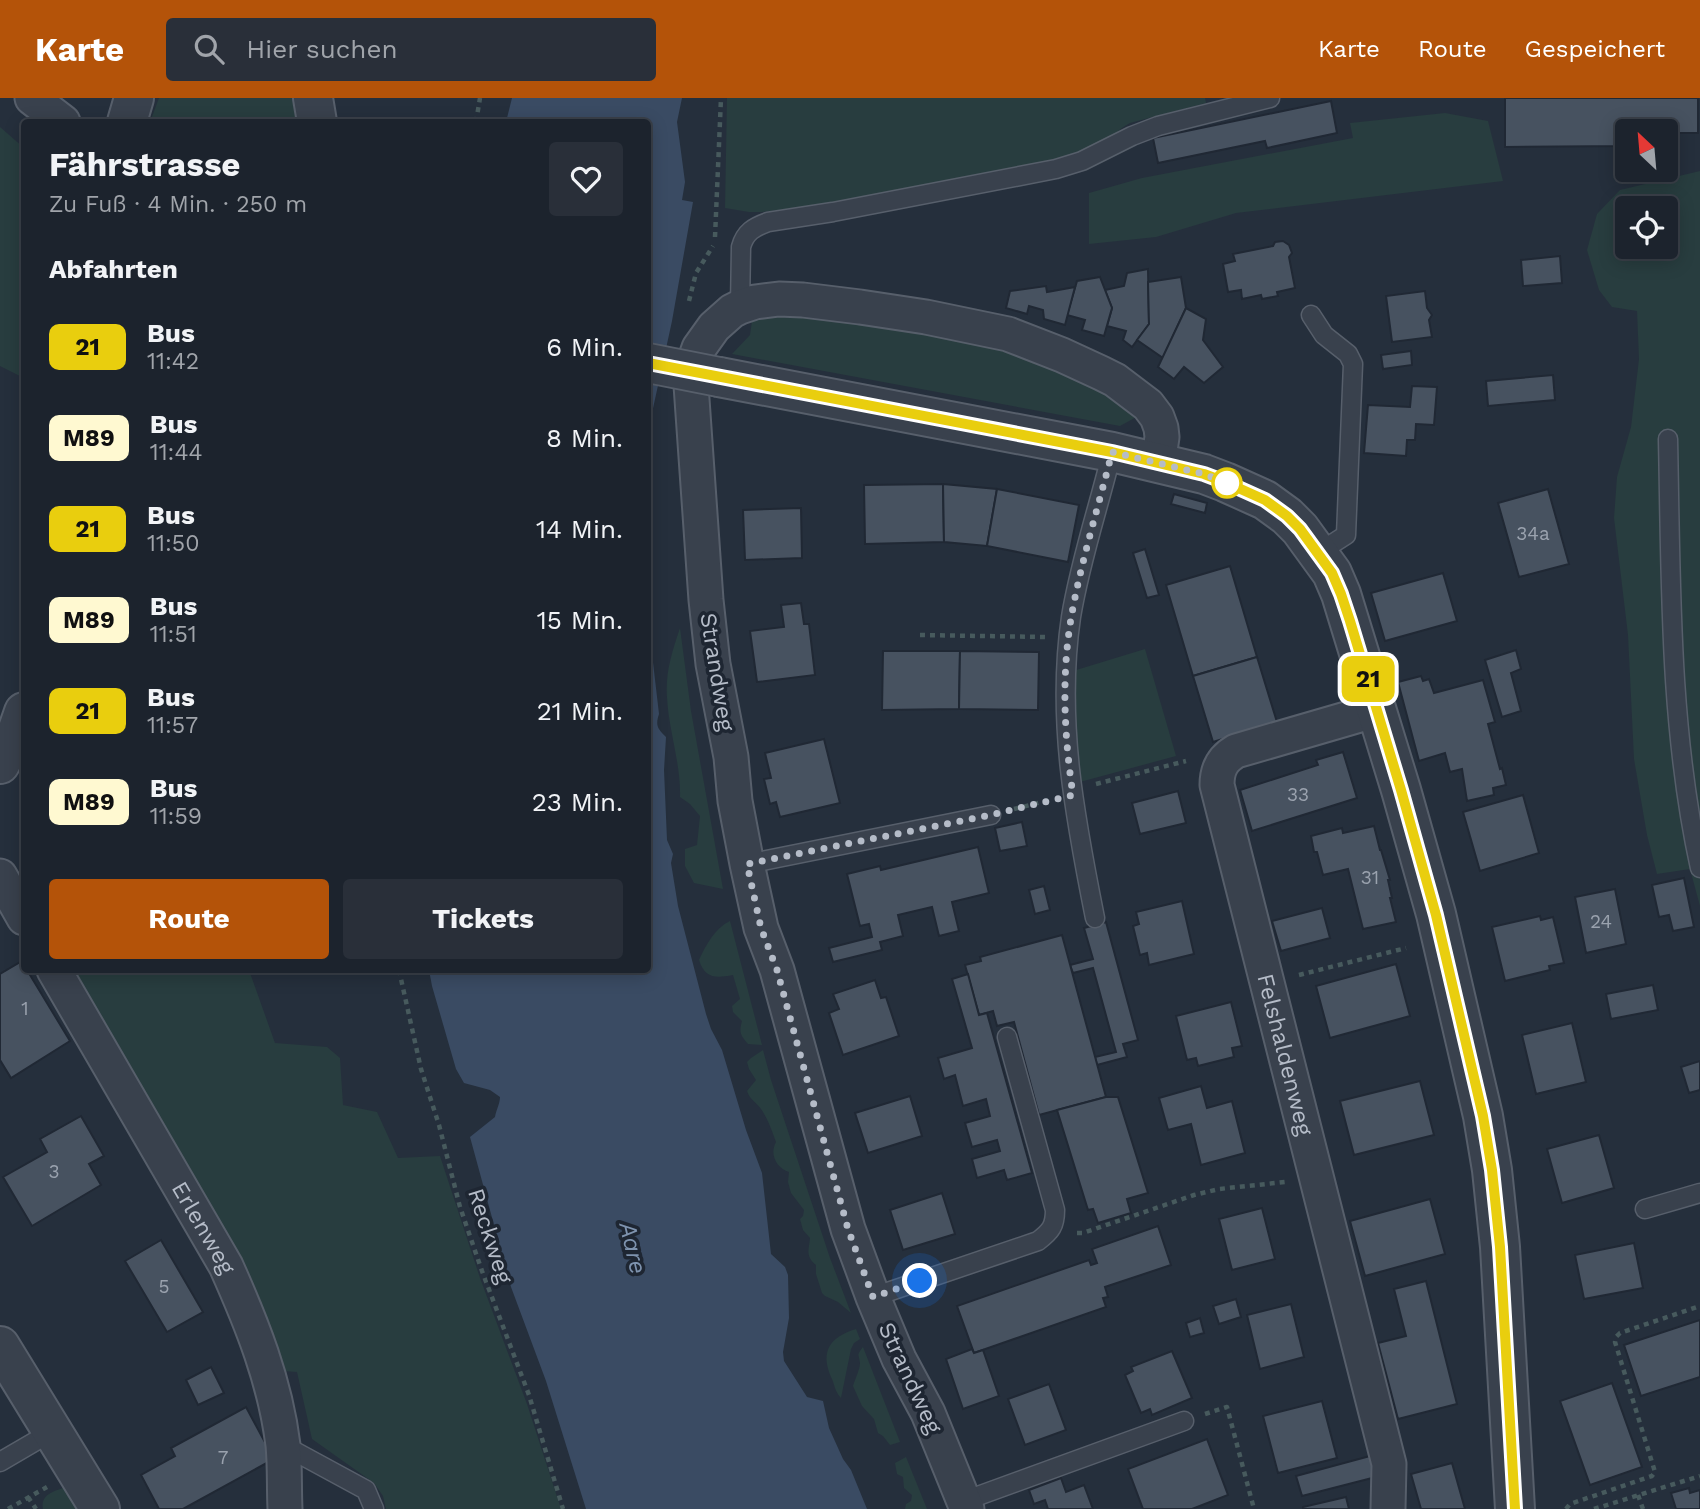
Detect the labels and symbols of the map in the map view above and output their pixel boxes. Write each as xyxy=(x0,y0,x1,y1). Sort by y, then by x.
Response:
north arrow xyxy=(1615,119,1678,182)
unlabelled marker xyxy=(1212,468,1242,498)
house number: 34a xyxy=(1516,522,1550,545)
street label: Strandweg xyxy=(694,611,740,734)
line badge: 21 xyxy=(1336,656,1400,702)
house number: 33 xyxy=(1287,783,1309,806)
house number: 31 xyxy=(1361,866,1379,889)
house number: 24 xyxy=(1590,910,1612,933)
street label: Felshaldenweg xyxy=(1252,971,1319,1139)
house number: 1 xyxy=(21,997,29,1020)
house number: 3 xyxy=(48,1160,60,1183)
street label: Erlenweg xyxy=(166,1176,242,1279)
street label: Reckweg xyxy=(462,1185,518,1288)
water label: Aare xyxy=(613,1218,653,1277)
your location xyxy=(902,1263,937,1298)
house number: 5 xyxy=(158,1275,170,1298)
street label: Strandweg xyxy=(873,1318,948,1439)
house number: 7 xyxy=(218,1446,228,1469)

